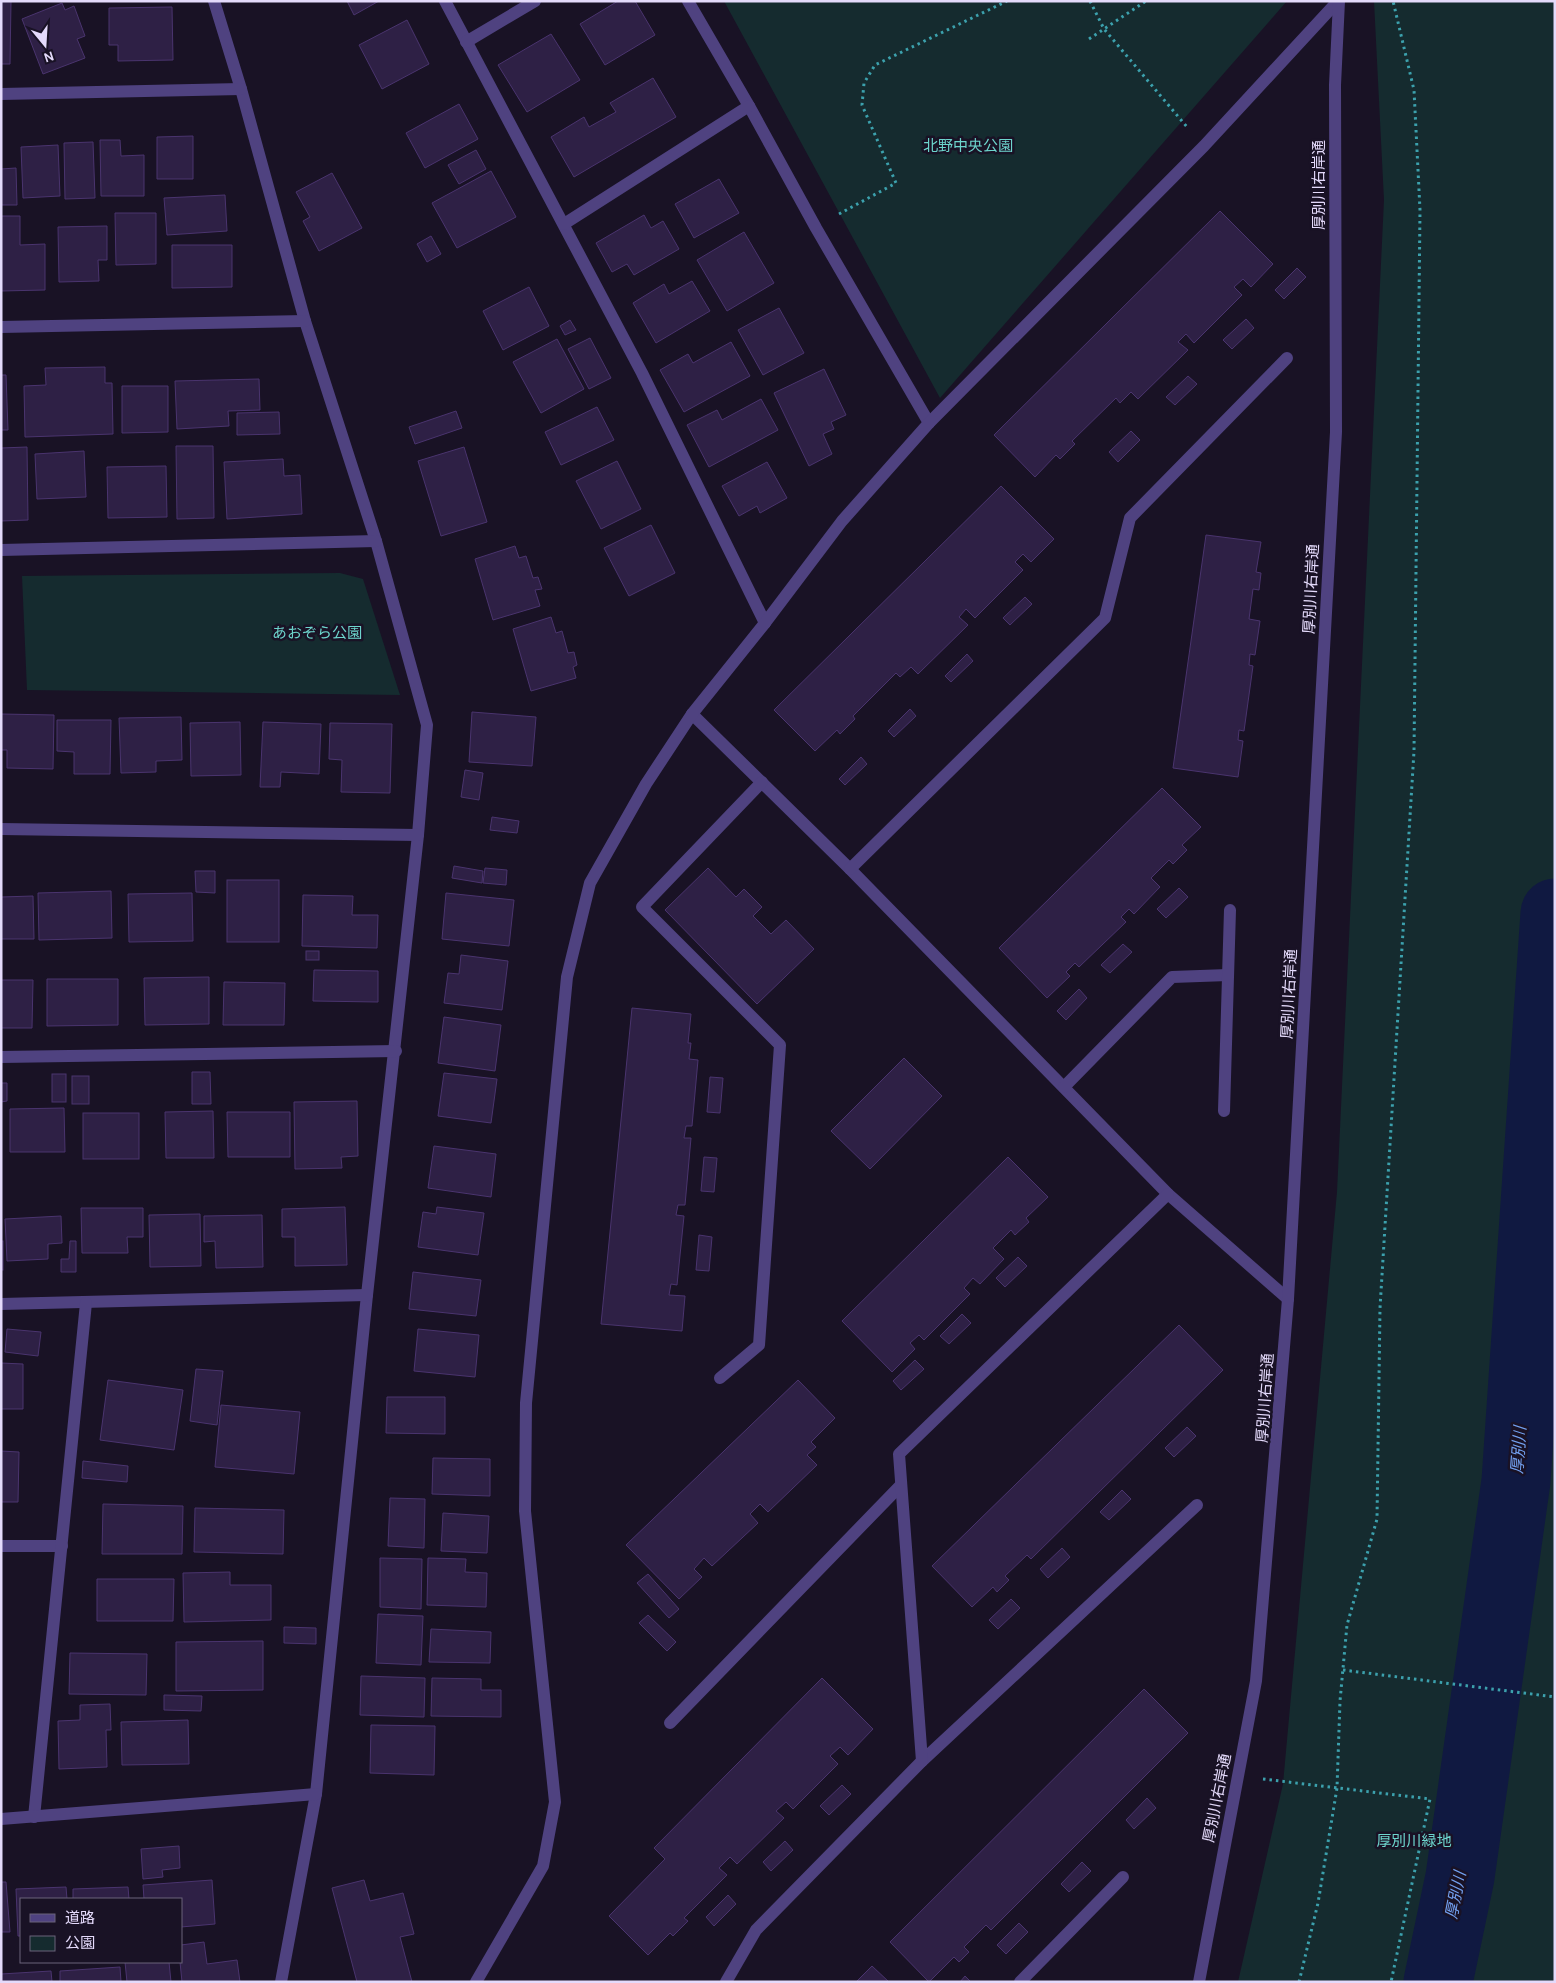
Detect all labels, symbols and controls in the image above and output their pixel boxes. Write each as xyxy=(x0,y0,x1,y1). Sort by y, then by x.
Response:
north arrow xyxy=(20,20,70,70)
text: N xyxy=(41,47,56,67)
park label: 北野中央公園 xyxy=(923,137,1013,155)
street label: 厚別川右岸通 xyxy=(1310,140,1328,230)
street label: 厚別川右岸通 xyxy=(1300,544,1322,634)
park label: あおぞら公園 xyxy=(272,624,362,642)
street label: 厚別川右岸通 xyxy=(1278,949,1300,1039)
street label: 厚別川右岸通 xyxy=(1253,1352,1277,1444)
water label: 厚別川 xyxy=(1507,1423,1530,1475)
street label: 厚別川右岸通 xyxy=(1200,1752,1234,1844)
park label: 厚別川緑地 xyxy=(1376,1832,1452,1850)
water label: 厚別川 xyxy=(1442,1868,1470,1920)
legend xyxy=(20,1898,182,1963)
text: 道路 xyxy=(65,1909,95,1927)
text: 公園 xyxy=(65,1934,95,1952)

